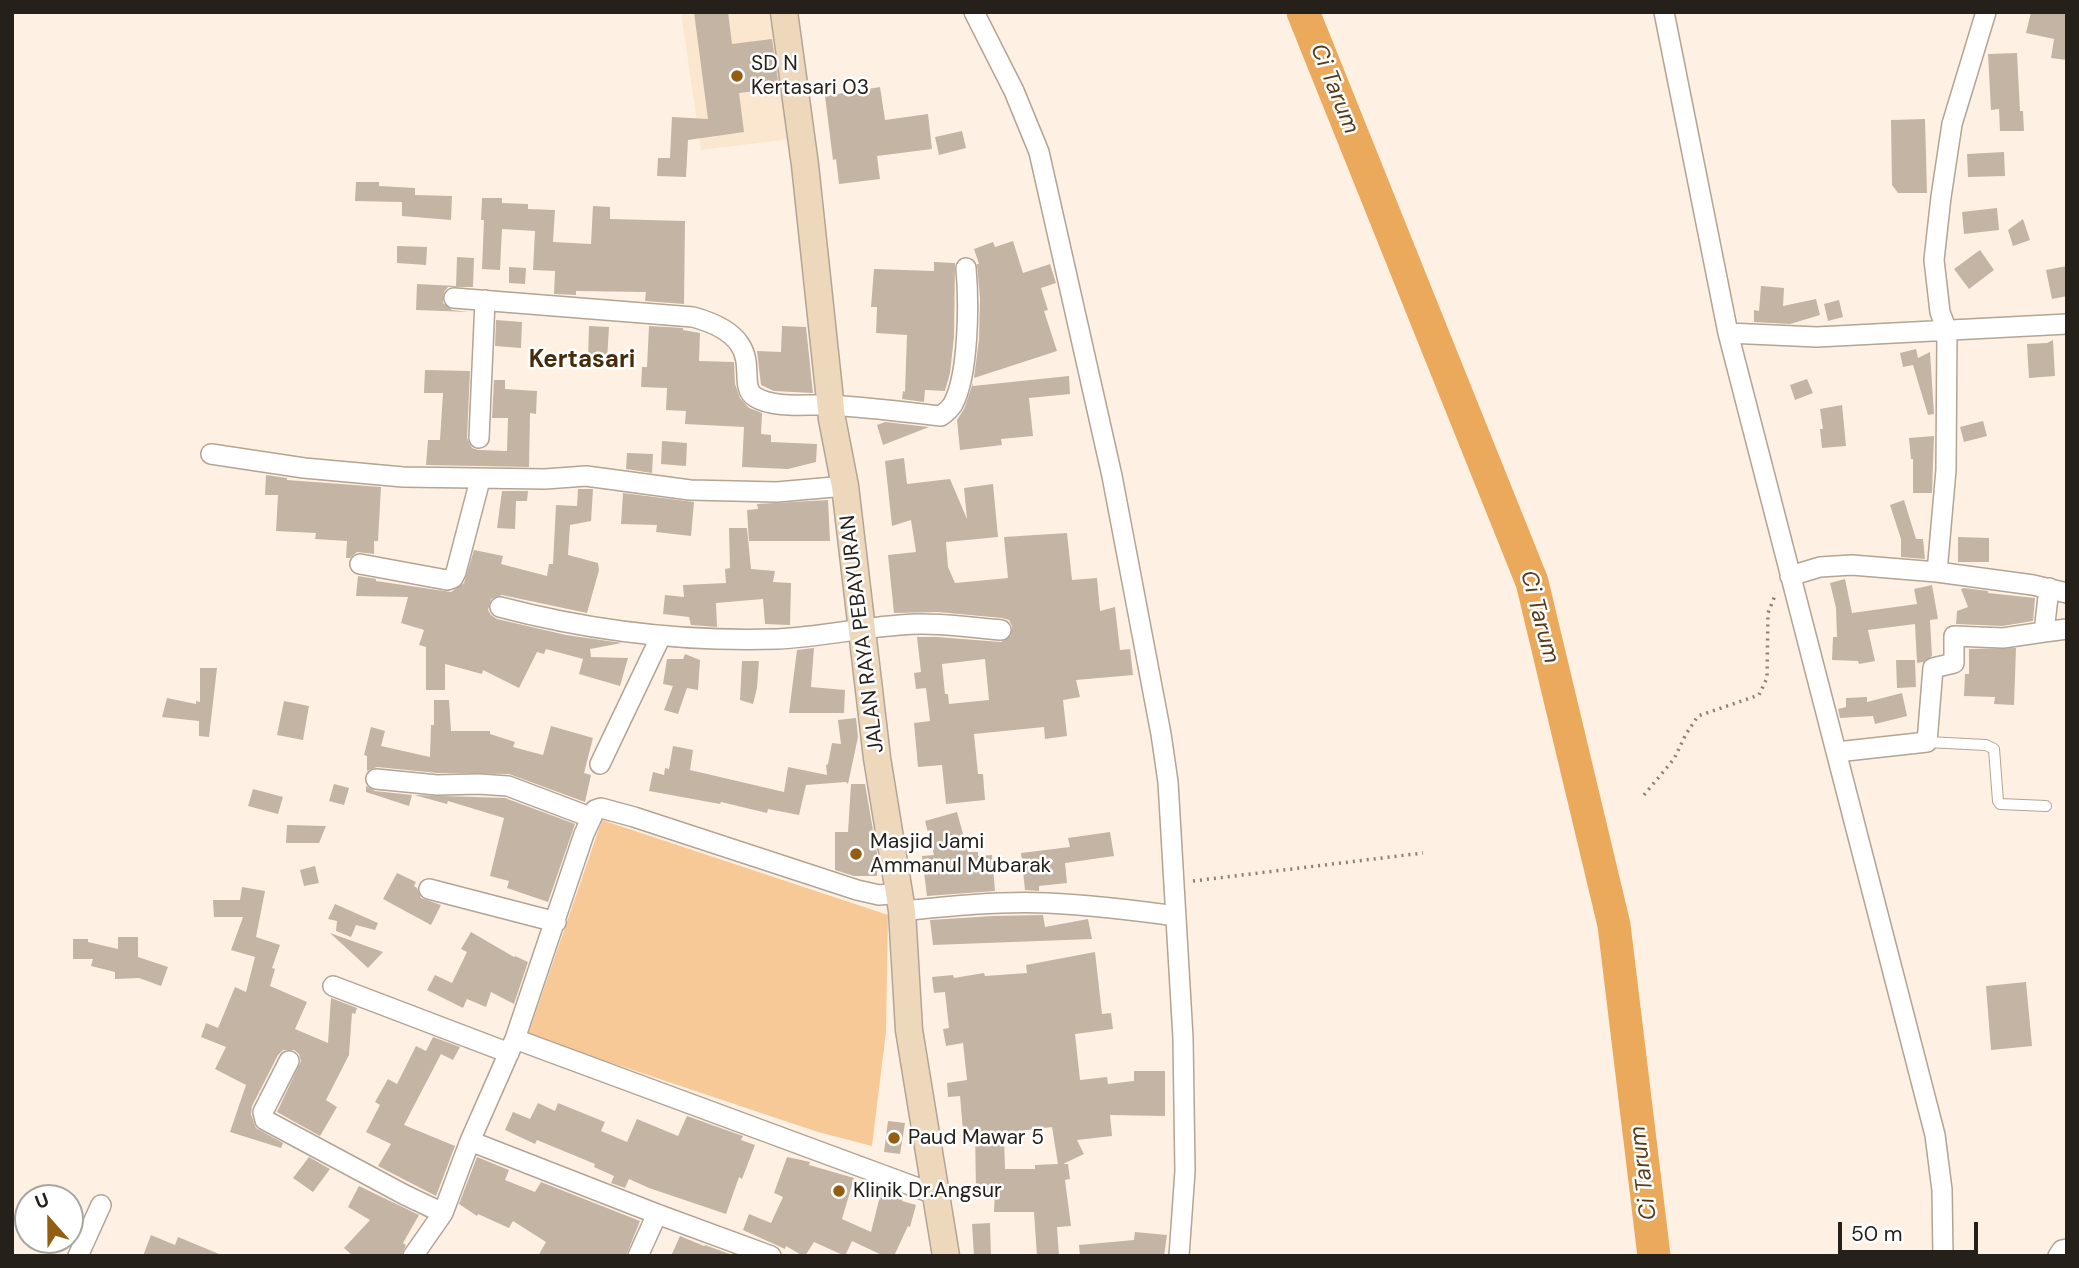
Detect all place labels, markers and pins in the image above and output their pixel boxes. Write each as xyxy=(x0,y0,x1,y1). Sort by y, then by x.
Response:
place label: SD N Kertasari 03 xyxy=(751,51,869,101)
marker: SD N Kertasari 03 xyxy=(729,68,745,84)
place label: Masjid Jami Ammanul Mubarak xyxy=(870,829,1051,879)
marker: Masjid Jami Ammanul Mubarak xyxy=(848,846,864,862)
place label: Paud Mawar 5 xyxy=(908,1125,1044,1151)
marker: Paud Mawar 5 xyxy=(886,1130,902,1146)
place label: Klinik Dr.Angsur xyxy=(853,1178,1002,1204)
marker: Klinik Dr.Angsur xyxy=(831,1183,847,1199)

